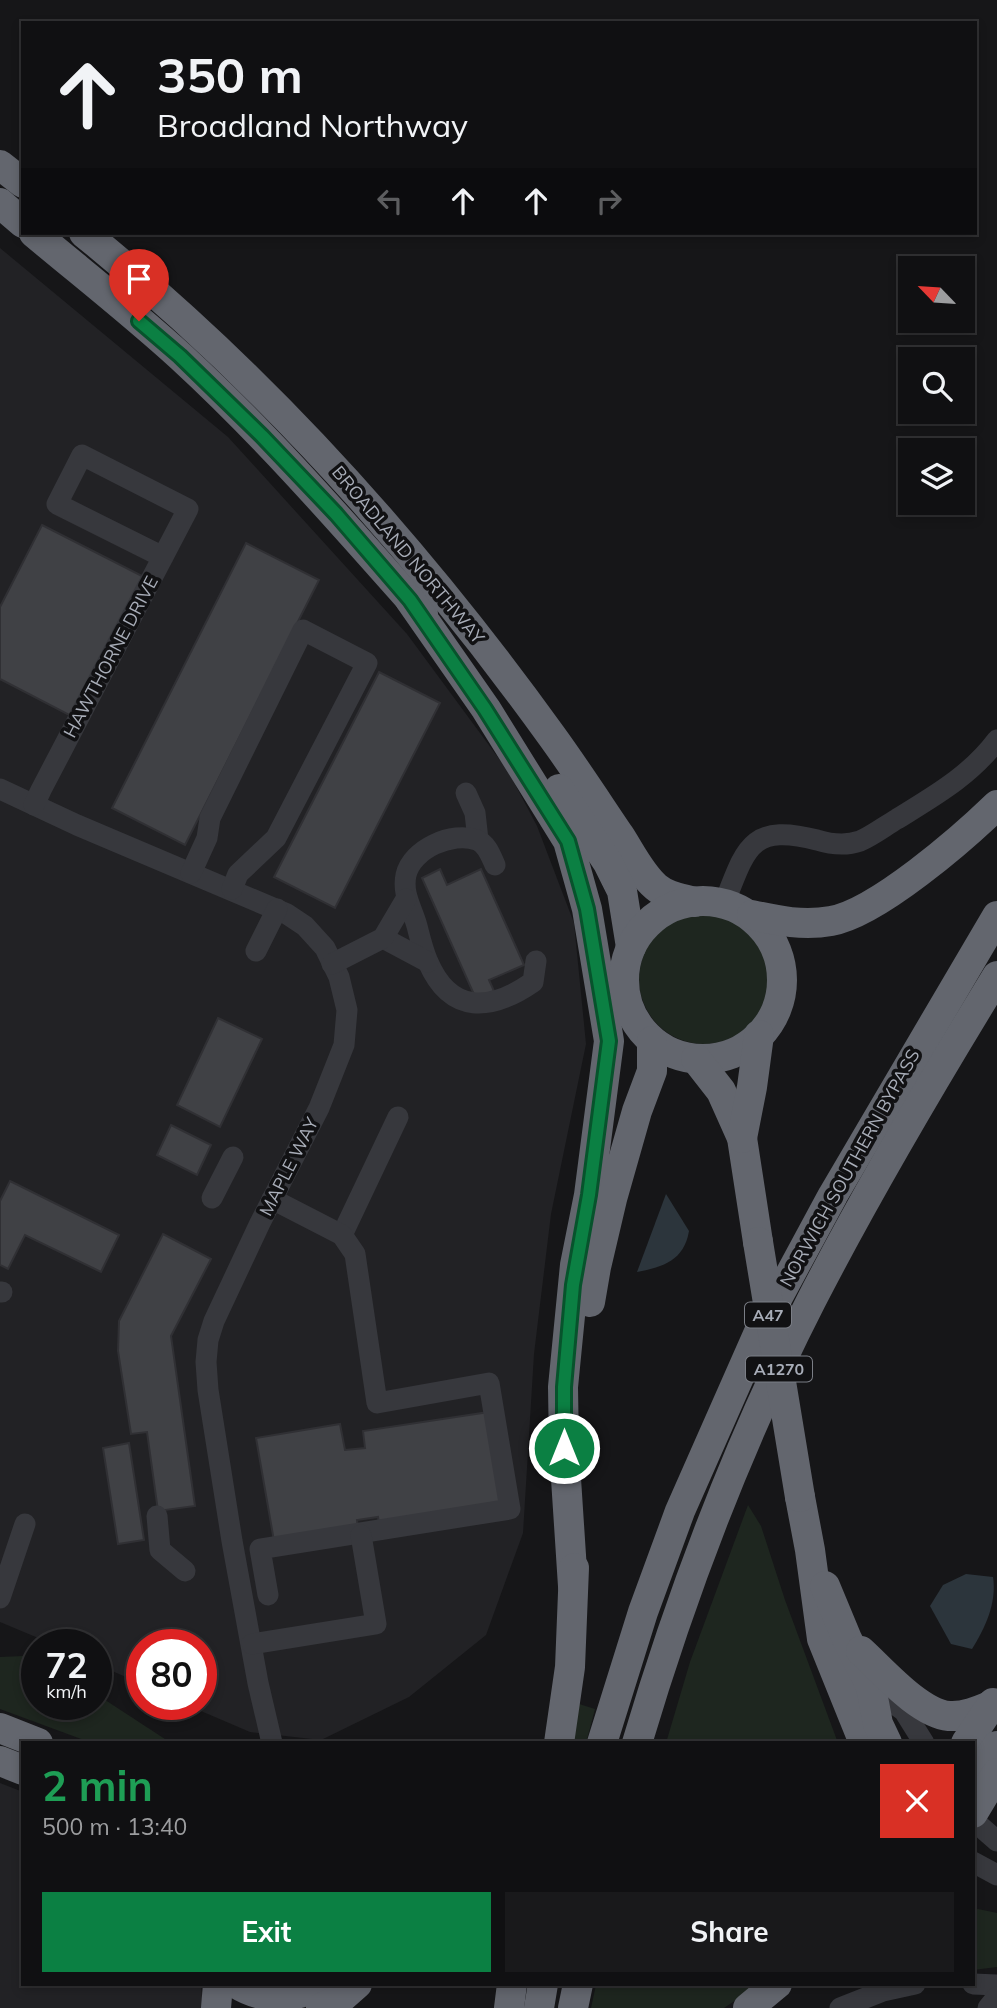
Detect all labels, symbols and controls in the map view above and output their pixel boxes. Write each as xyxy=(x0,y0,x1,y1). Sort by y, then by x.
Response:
text: 350 m xyxy=(157,44,303,105)
icon: ahead xyxy=(42,49,133,140)
text: Broadland Northway xyxy=(157,105,468,145)
icon: left xyxy=(371,182,409,220)
icon: ahead xyxy=(444,182,482,220)
icon: ahead xyxy=(517,182,555,220)
icon: right xyxy=(590,182,628,220)
pin xyxy=(109,249,169,321)
north arrow xyxy=(898,256,975,332)
map controls xyxy=(898,256,975,515)
icon: arrive xyxy=(120,260,158,298)
button: search xyxy=(898,347,975,424)
button: layers xyxy=(898,438,975,515)
street label: BROADLAND NORTHWAY xyxy=(327,461,490,649)
street label: HAWTHORNE DRIVE xyxy=(58,572,163,742)
street label: NORWICH SOUTHERN BYPASS xyxy=(774,1045,925,1291)
street label: MAPLE WAY xyxy=(254,1113,324,1220)
road number: A47 xyxy=(745,1302,791,1328)
road number: A1270 xyxy=(746,1357,812,1382)
position arrow xyxy=(527,1411,601,1485)
speed limit sign: 80 xyxy=(126,1629,217,1720)
text: 72 xyxy=(45,1643,88,1687)
text: km/h xyxy=(46,1680,87,1703)
text: 2 min xyxy=(42,1759,153,1812)
button: close xyxy=(880,1764,954,1838)
text: 500 m · 13:40 xyxy=(42,1812,187,1841)
button: Exit xyxy=(42,1892,491,1972)
button: Share xyxy=(505,1892,954,1972)

